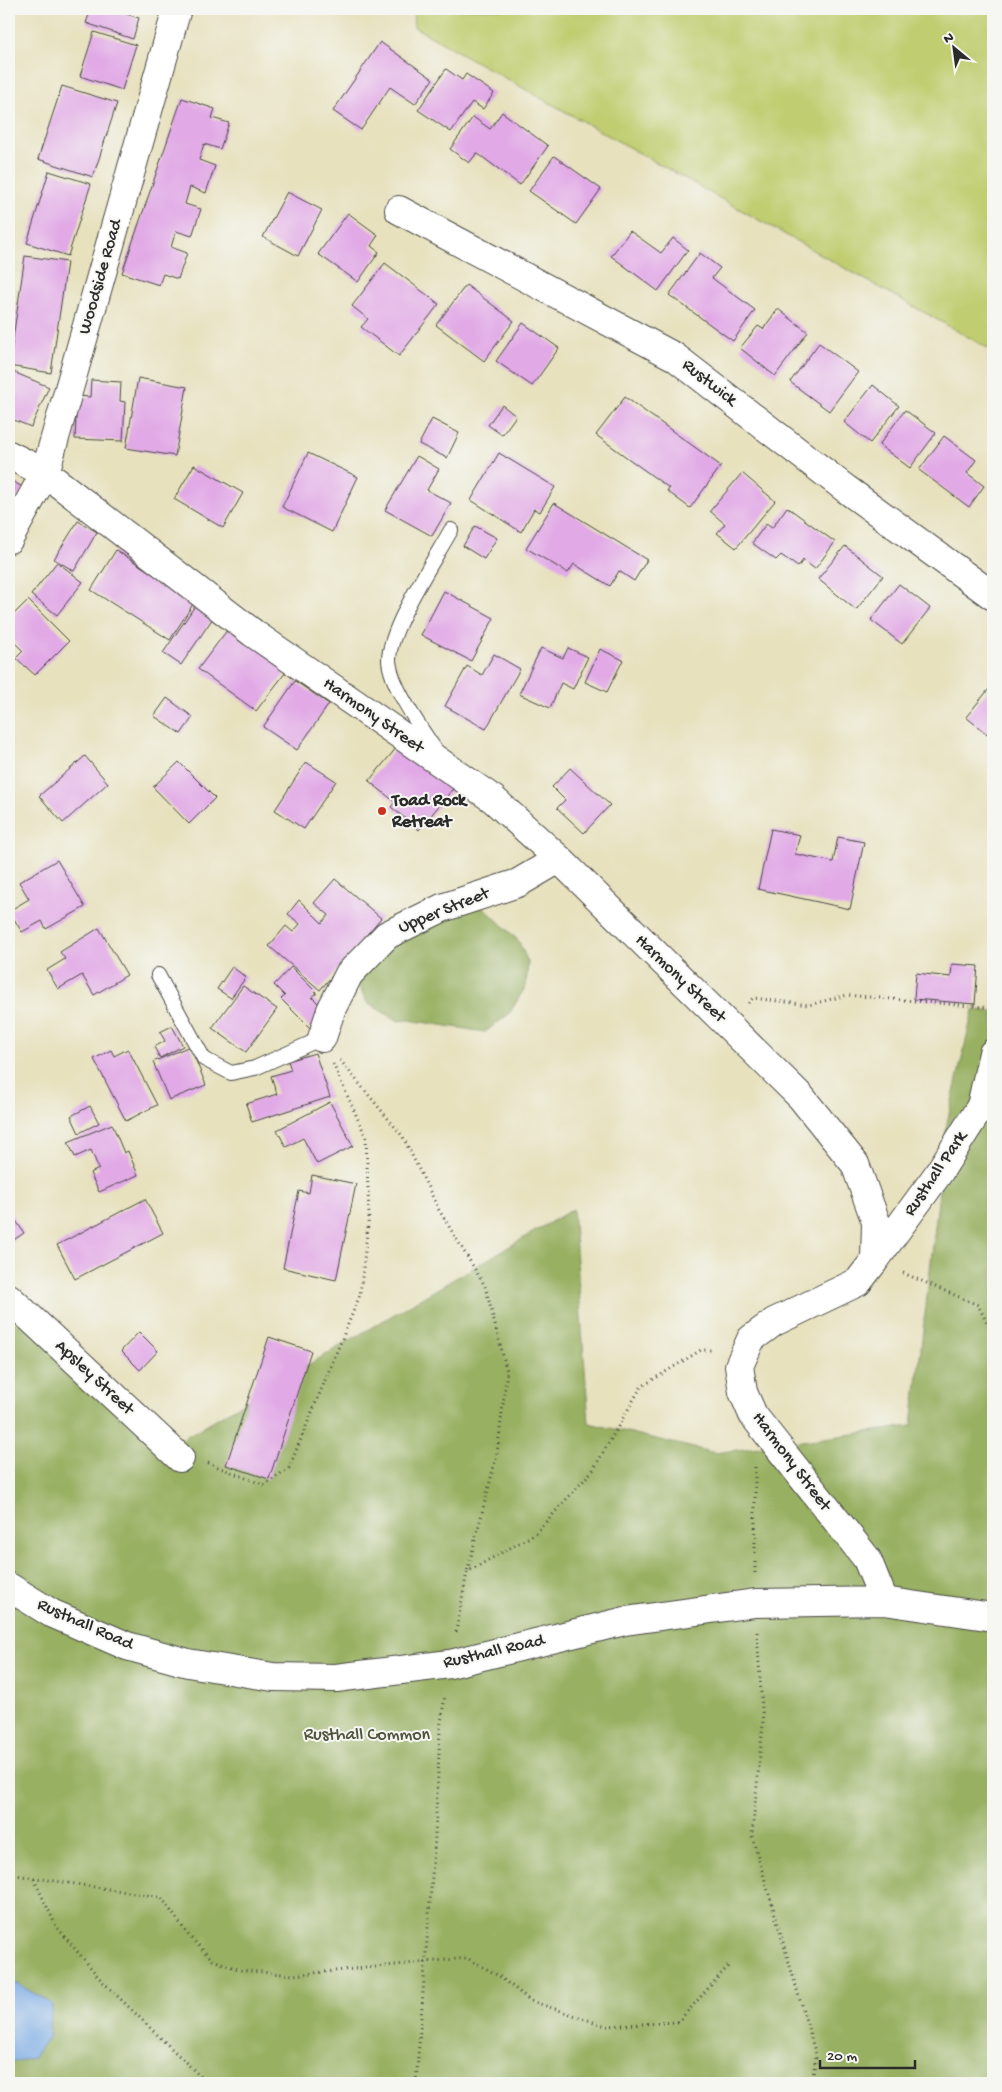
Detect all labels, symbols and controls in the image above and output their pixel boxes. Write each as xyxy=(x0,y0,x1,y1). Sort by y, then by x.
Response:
north arrow xyxy=(930,22,980,72)
text: N xyxy=(941,29,957,48)
street label: Woodside Road xyxy=(75,216,128,337)
street label: Rustwick xyxy=(677,355,742,412)
street label: Harmony Street xyxy=(318,673,429,760)
place label: Toad Rock Retreat xyxy=(390,791,468,833)
marker: Toad Rock Retreat xyxy=(376,805,388,817)
street label: Upper Street xyxy=(396,883,494,939)
street label: Harmony Street xyxy=(630,930,731,1029)
street label: Rusthall Park xyxy=(900,1126,973,1221)
street label: Apsley Street xyxy=(50,1336,139,1421)
street label: Harmony Street xyxy=(747,1408,836,1517)
street label: Rusthall Road xyxy=(34,1594,138,1656)
street label: Rusthall Road xyxy=(441,1630,548,1674)
park label: Rusthall Common xyxy=(304,1725,431,1746)
scale bar xyxy=(820,2037,914,2069)
text: 20 m xyxy=(827,2048,857,2066)

